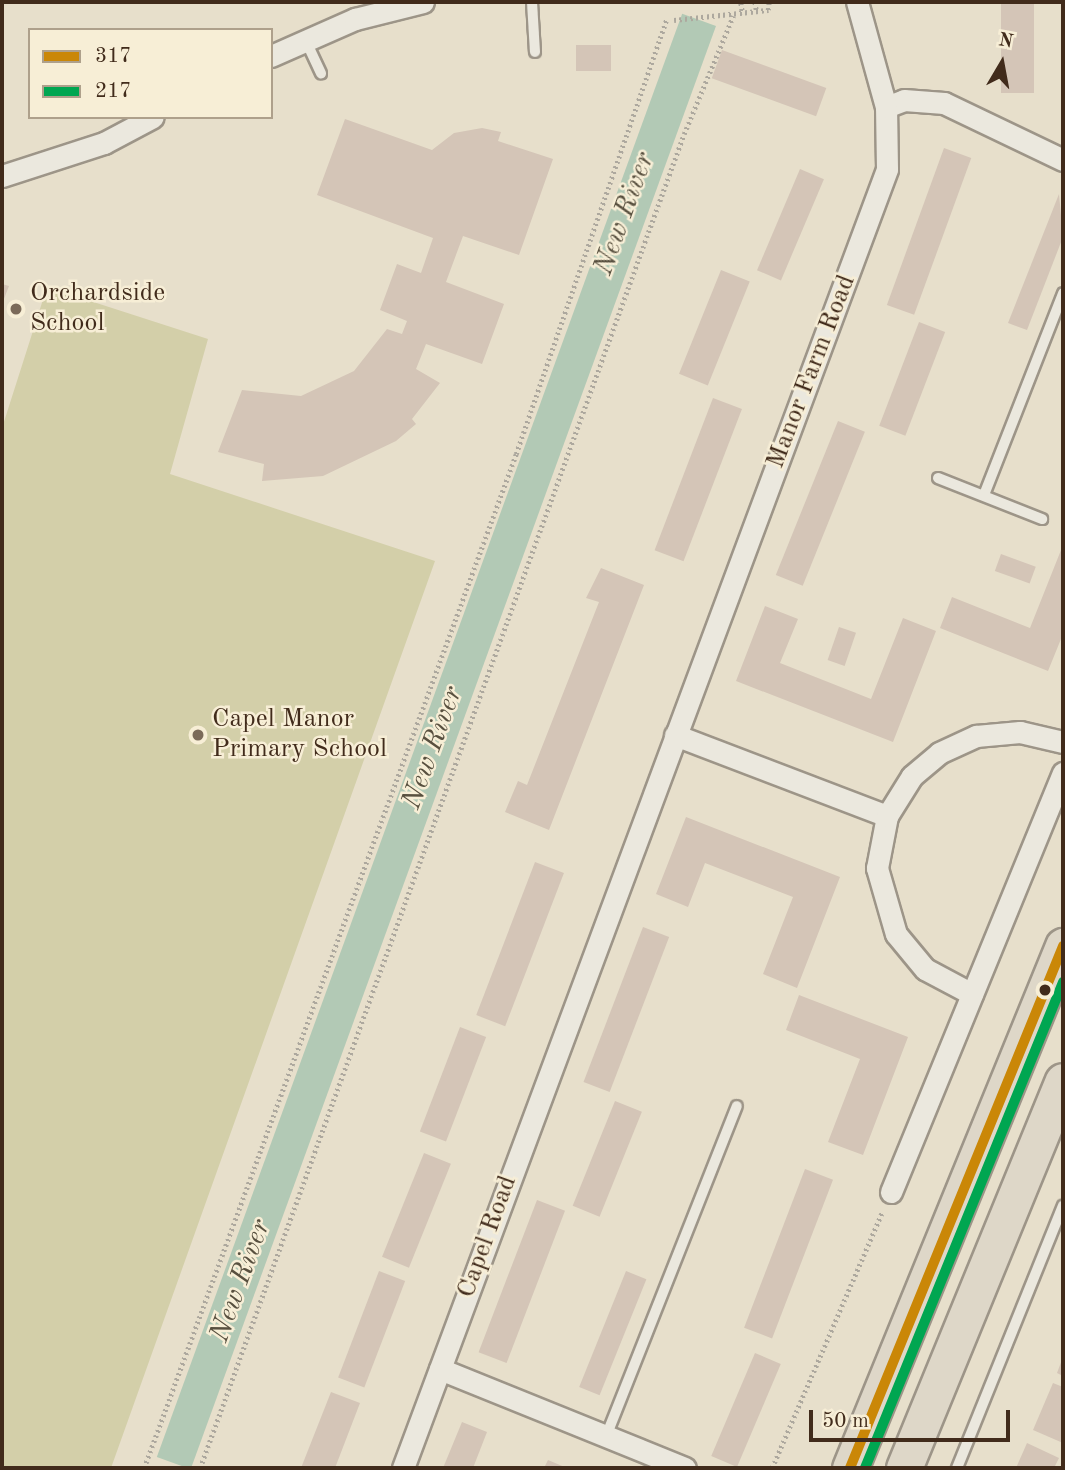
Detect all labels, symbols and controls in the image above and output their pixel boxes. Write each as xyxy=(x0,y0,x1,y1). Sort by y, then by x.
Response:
legend xyxy=(28,28,273,119)
north arrow xyxy=(967,28,1037,98)
text: N xyxy=(997,31,1015,52)
text: 317 xyxy=(95,46,132,67)
text: 217 xyxy=(95,81,132,102)
water label: New River xyxy=(587,148,663,280)
street label: Manor Farm Road xyxy=(761,271,863,473)
place label: Orchardside School xyxy=(30,278,165,340)
marker: Orchardside School xyxy=(8,301,24,317)
water label: New River xyxy=(395,682,471,814)
place label: Capel Manor Primary School xyxy=(212,704,387,766)
marker: Capel Manor Primary School xyxy=(190,727,206,743)
unlabelled marker xyxy=(1038,983,1052,997)
street label: Capel Road xyxy=(451,1172,525,1302)
water label: New River xyxy=(203,1215,279,1347)
scale bar xyxy=(813,1396,1014,1440)
text: 50 m xyxy=(822,1411,869,1432)

